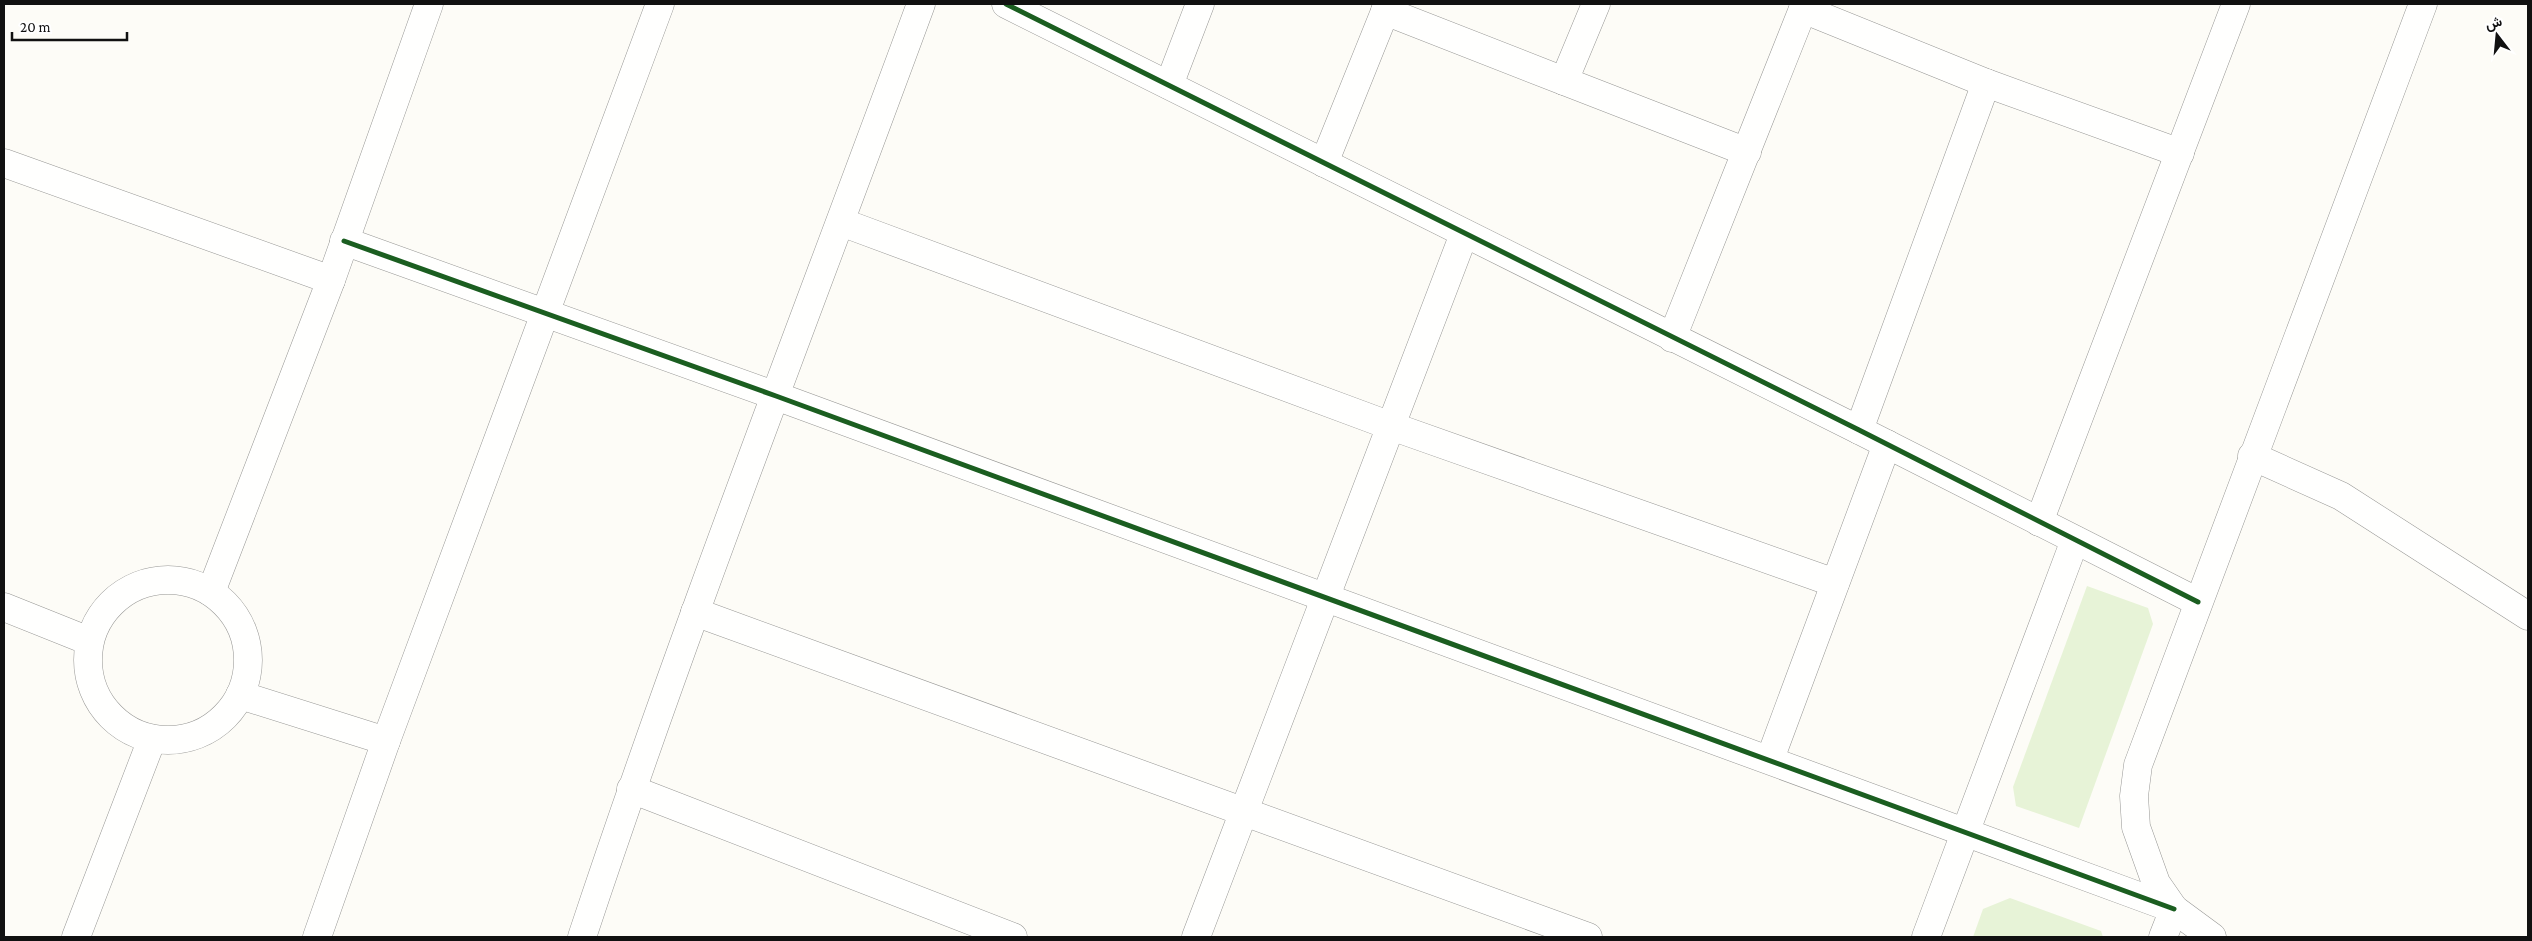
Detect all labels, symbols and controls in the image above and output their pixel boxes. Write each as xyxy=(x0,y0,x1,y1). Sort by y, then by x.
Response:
scale bar xyxy=(12,10,128,42)
north arrow xyxy=(2472,10,2522,60)
text: ش xyxy=(2483,12,2504,33)
text: 20 m xyxy=(20,19,51,35)

